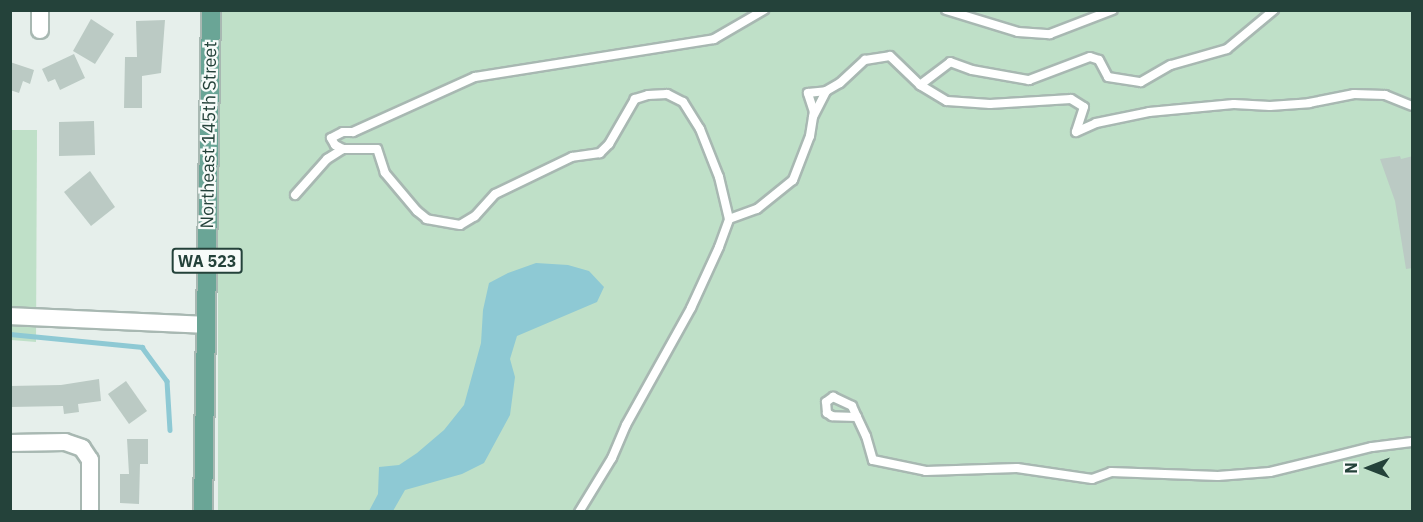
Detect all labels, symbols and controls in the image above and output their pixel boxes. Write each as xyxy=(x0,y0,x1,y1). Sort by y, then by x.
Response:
street label: Northeast 145th Street xyxy=(197,41,221,229)
road number: WA 523 xyxy=(171,248,243,274)
north arrow xyxy=(1339,438,1399,498)
text: N xyxy=(1341,462,1361,474)

